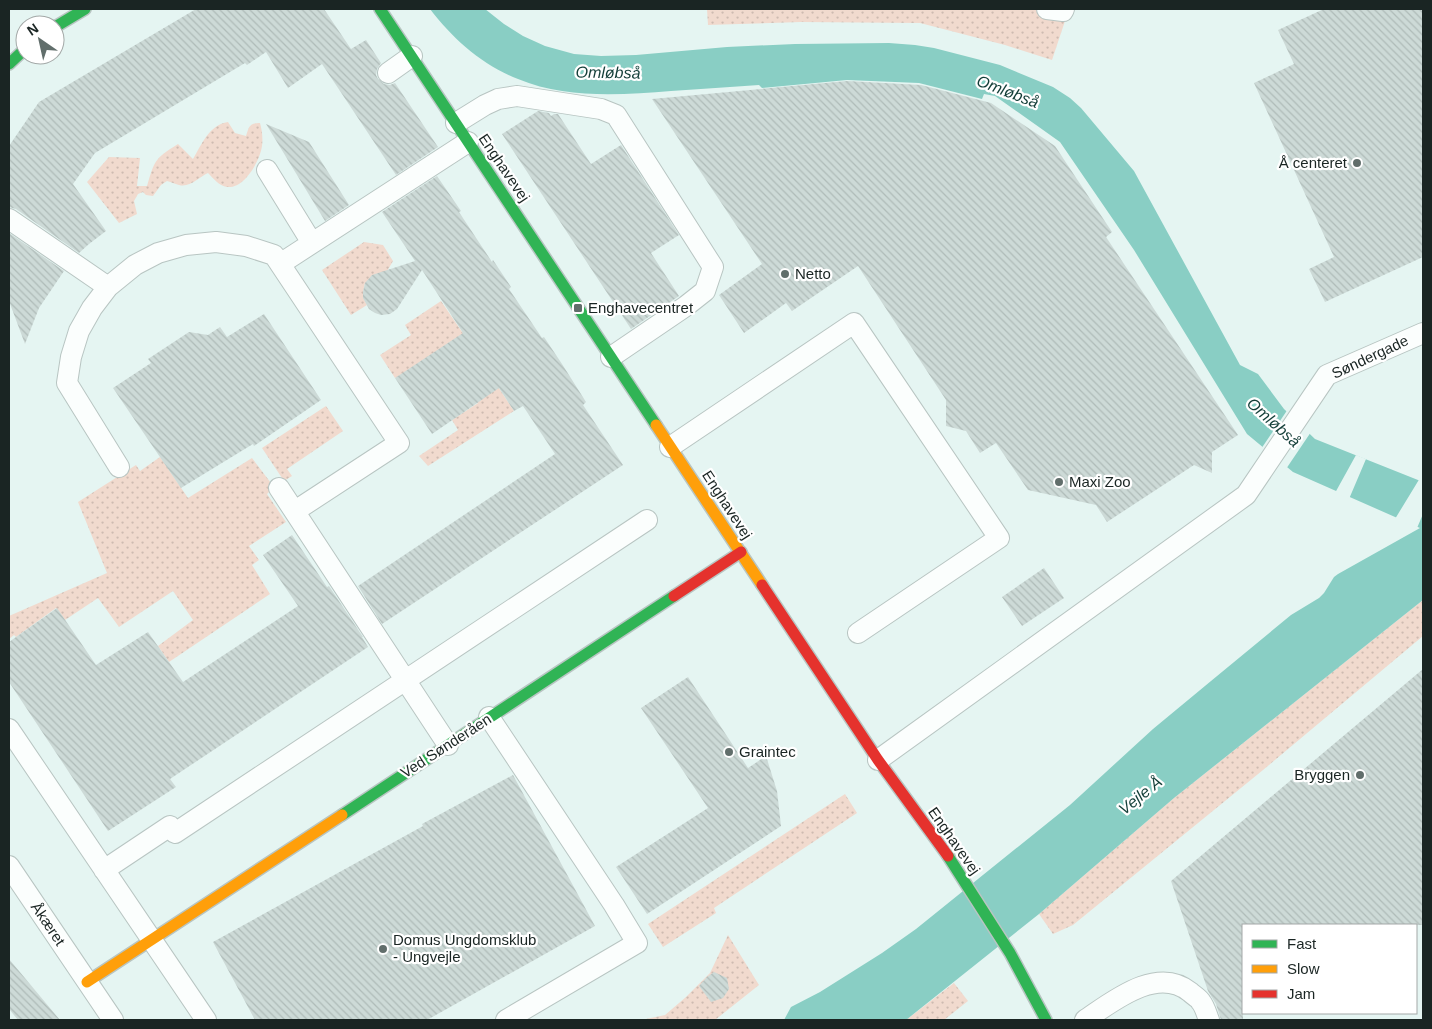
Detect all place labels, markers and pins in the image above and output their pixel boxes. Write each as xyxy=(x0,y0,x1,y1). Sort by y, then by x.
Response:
place label: Å centeret xyxy=(1279,154,1348,171)
marker: Å centeret xyxy=(1351,157,1363,169)
place label: Netto xyxy=(795,265,831,282)
marker: Netto xyxy=(779,268,791,280)
place label: Enghavecentret xyxy=(588,299,694,316)
marker: Enghavecentret xyxy=(572,302,584,314)
place label: Maxi Zoo xyxy=(1069,473,1131,490)
marker: Maxi Zoo xyxy=(1053,476,1065,488)
place label: Graintec xyxy=(739,743,796,760)
marker: Graintec xyxy=(723,746,735,758)
place label: Bryggen xyxy=(1294,766,1350,783)
marker: Bryggen xyxy=(1354,769,1366,781)
place label: Domus Ungdomsklub - Ungvejle xyxy=(393,931,536,965)
marker: Domus Ungdomsklub - Ungvejle xyxy=(377,943,389,955)

